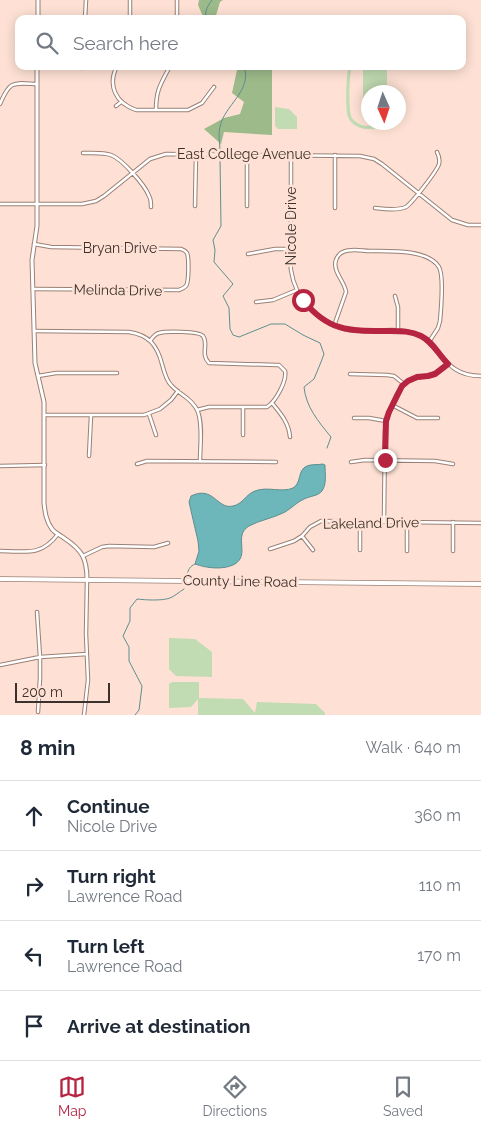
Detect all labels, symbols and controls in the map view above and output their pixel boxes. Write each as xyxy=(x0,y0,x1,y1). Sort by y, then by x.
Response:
search box xyxy=(15,15,466,70)
icon: search xyxy=(33,29,61,57)
text: Search here xyxy=(73,32,179,54)
north arrow xyxy=(361,85,406,130)
street label: East College Avenue xyxy=(177,146,311,162)
street label: Nicole Drive xyxy=(283,187,299,265)
street label: Bryan Drive xyxy=(83,240,157,256)
street label: Melinda Drive xyxy=(74,281,162,299)
route start xyxy=(292,289,315,312)
route end xyxy=(374,449,397,472)
street label: Lakeland Drive xyxy=(323,514,419,532)
street label: County Line Road xyxy=(183,572,297,590)
scale bar xyxy=(15,680,110,703)
text: 200 m xyxy=(22,684,63,700)
text: 8 min xyxy=(20,735,75,760)
text: Walk · 640 m xyxy=(365,738,461,757)
text: Continue xyxy=(67,795,150,817)
icon: ahead xyxy=(20,802,48,830)
text: 360 m xyxy=(414,806,461,825)
text: Nicole Drive xyxy=(67,817,157,836)
text: Turn right xyxy=(67,865,156,887)
icon: right xyxy=(20,872,48,900)
text: 110 m xyxy=(419,876,461,895)
text: Lawrence Road xyxy=(67,887,182,906)
text: Turn left xyxy=(67,935,144,957)
icon: left xyxy=(20,942,48,970)
text: 170 m xyxy=(417,946,461,965)
text: Lawrence Road xyxy=(67,957,182,976)
icon: arrive xyxy=(20,1012,48,1040)
text: Arrive at destination xyxy=(67,1015,251,1037)
tab: Map xyxy=(58,1073,86,1119)
tab: Directions xyxy=(202,1073,267,1119)
tab: Saved xyxy=(383,1073,423,1119)

